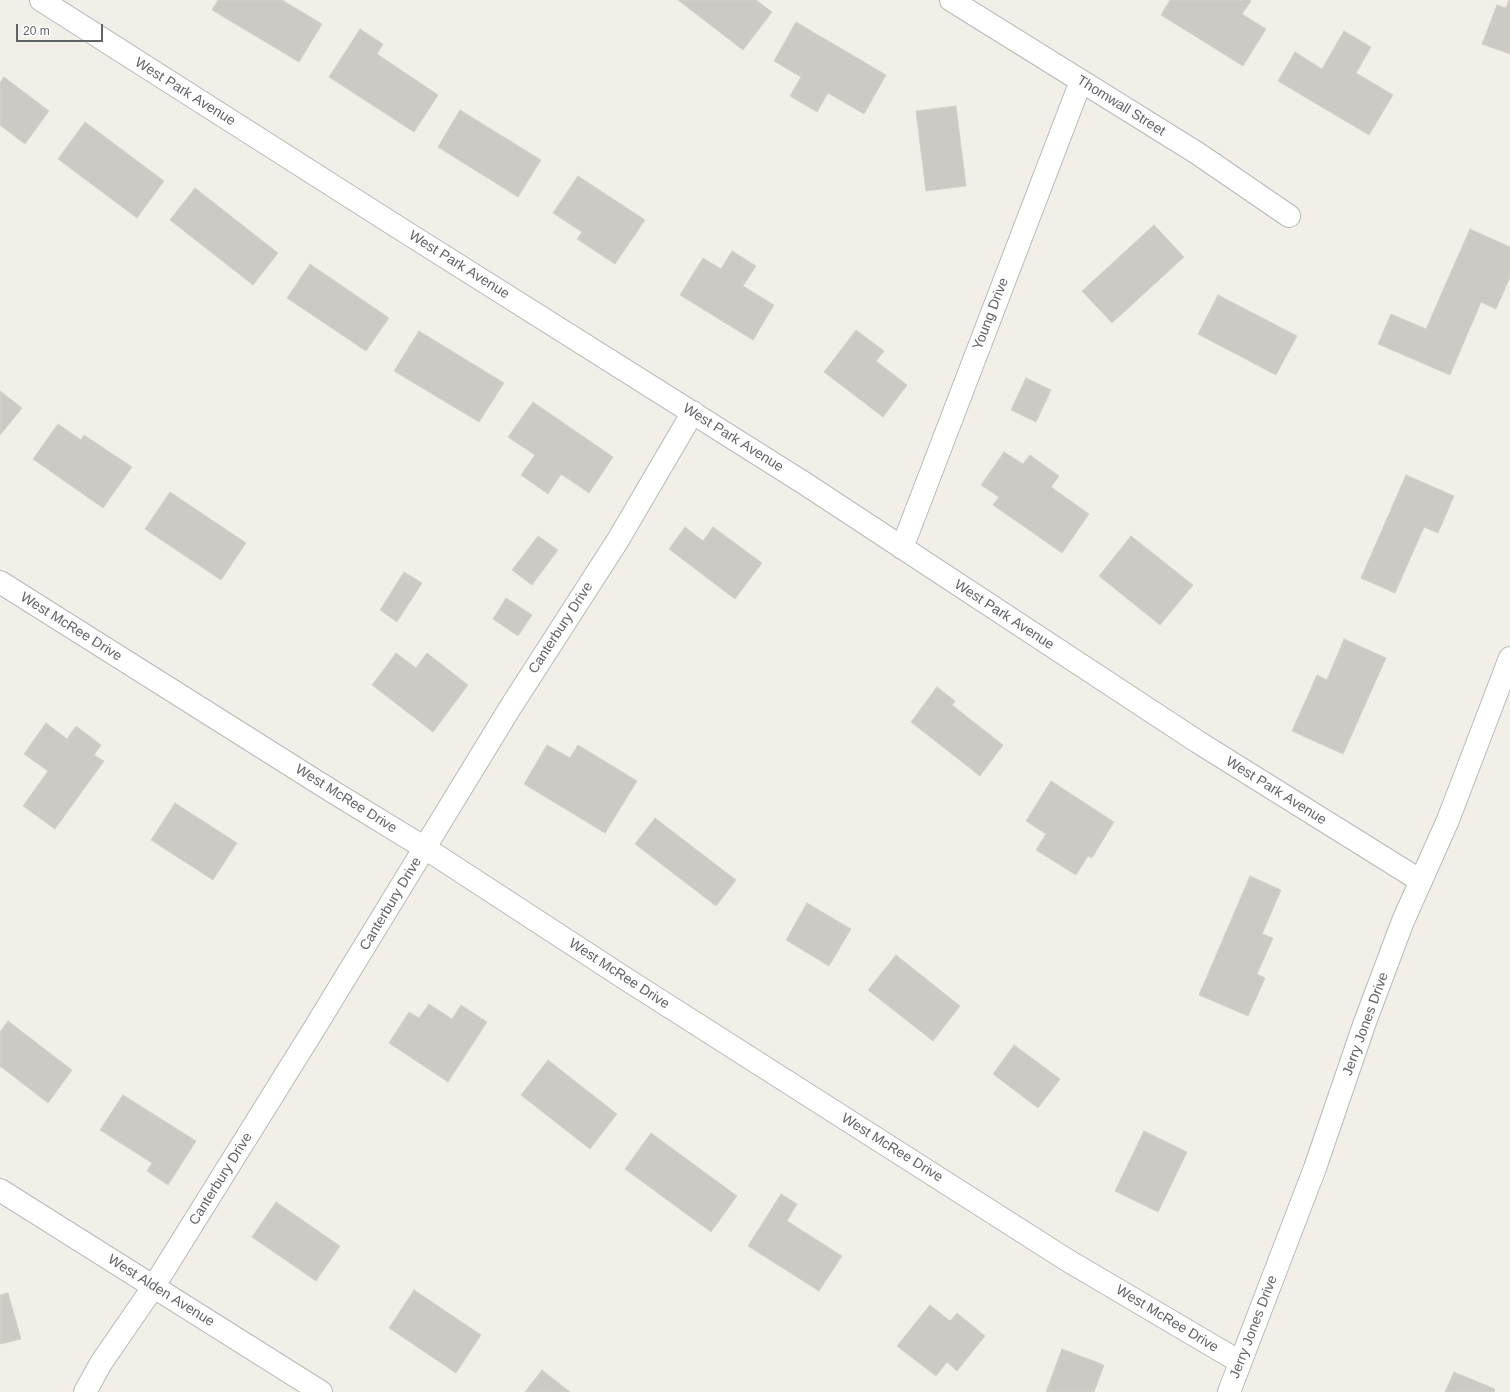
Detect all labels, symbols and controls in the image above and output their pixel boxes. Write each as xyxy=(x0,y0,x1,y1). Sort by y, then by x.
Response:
scale bar xyxy=(18,16,105,42)
text: 20 m xyxy=(23,24,50,38)
street label: West Park Avenue xyxy=(132,54,238,130)
street label: Thomwall Street xyxy=(1074,72,1168,140)
street label: West Park Avenue xyxy=(406,227,512,303)
street label: Young Drive xyxy=(970,276,1012,352)
street label: West Park Avenue xyxy=(680,400,786,476)
street label: West Park Avenue xyxy=(951,577,1057,653)
street label: Canterbury Drive xyxy=(525,579,597,677)
street label: West McRee Drive xyxy=(17,589,125,665)
street label: West Park Avenue xyxy=(1223,753,1329,829)
street label: West McRee Drive xyxy=(292,761,400,837)
street label: Canterbury Drive xyxy=(357,854,425,954)
street label: West McRee Drive xyxy=(566,935,672,1013)
street label: Jerry Jones Drive xyxy=(1339,970,1393,1078)
street label: West McRee Drive xyxy=(838,1110,946,1186)
street label: Canterbury Drive xyxy=(186,1130,256,1228)
street label: West Alden Avenue xyxy=(105,1251,217,1331)
street label: Jerry Jones Drive xyxy=(1227,1273,1281,1381)
street label: West McRee Drive xyxy=(1113,1282,1221,1356)

